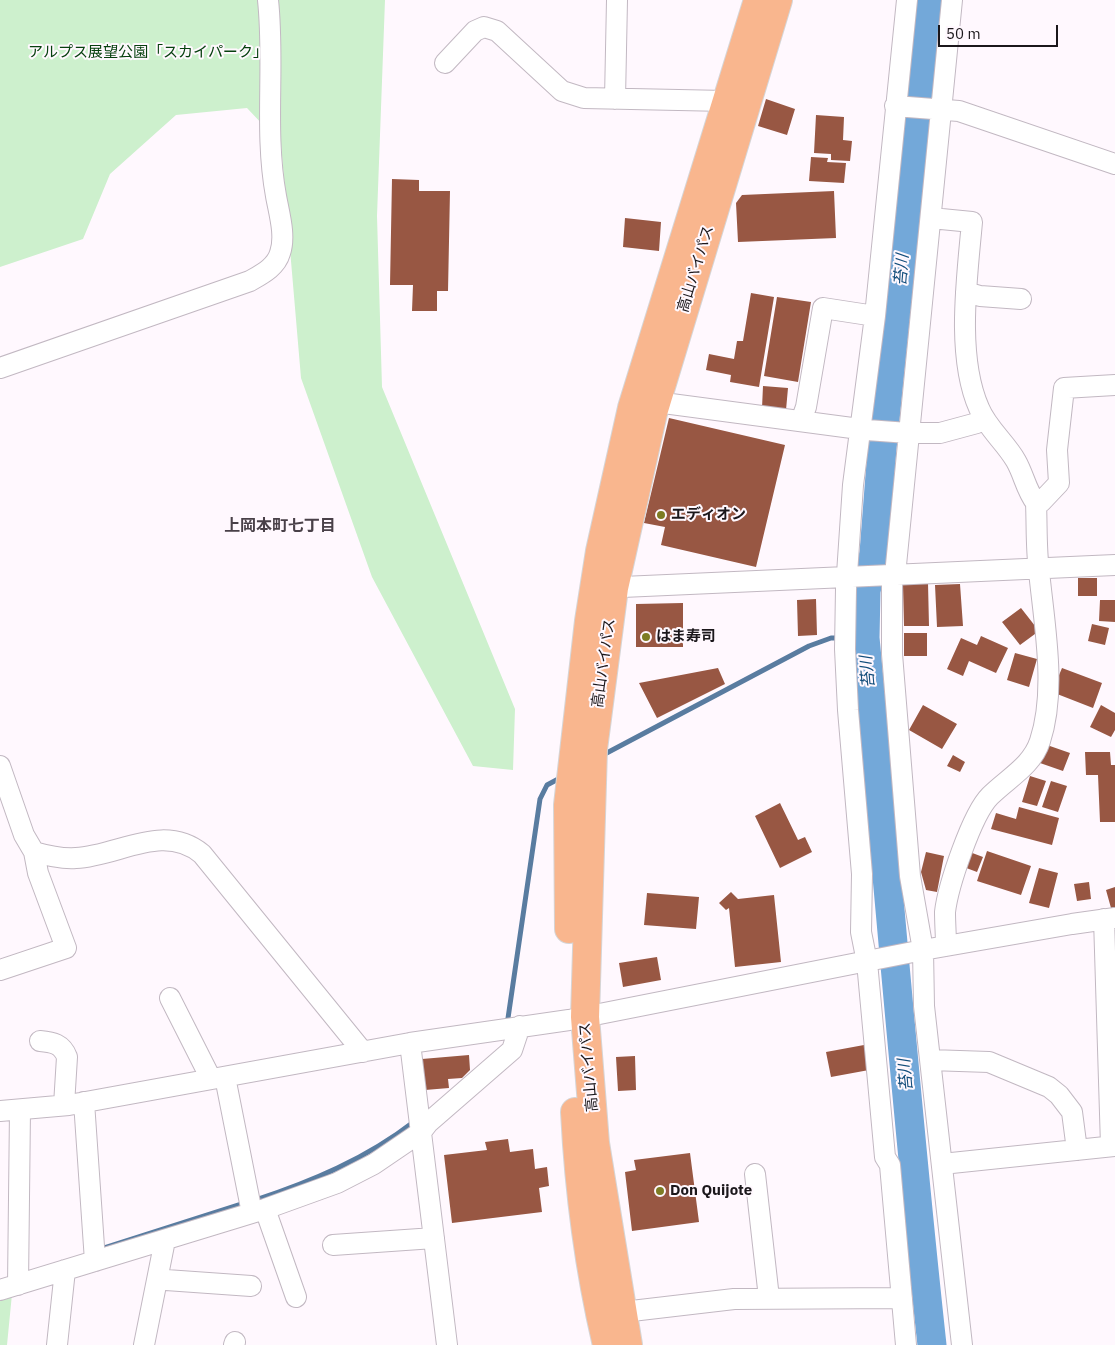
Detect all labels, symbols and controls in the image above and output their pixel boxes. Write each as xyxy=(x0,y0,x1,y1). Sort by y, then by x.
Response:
scale bar xyxy=(940,15,1060,47)
text: 50 m xyxy=(946,24,981,43)
park label: アルプス展望公園「スカイパーク」 xyxy=(28,44,268,62)
street label: 高山バイパス xyxy=(674,223,718,315)
water label: 苔川 xyxy=(891,253,913,287)
place label: エディオン xyxy=(671,506,746,524)
marker: エディオン xyxy=(655,509,667,521)
district label: 上岡本町七丁目 xyxy=(224,516,336,536)
street label: 高山バイパス xyxy=(589,617,619,709)
place label: はま寿司 xyxy=(656,628,716,646)
marker: はま寿司 xyxy=(640,631,652,643)
water label: 苔川 xyxy=(857,655,879,689)
street label: 高山バイパス xyxy=(576,1021,602,1113)
water label: 苔川 xyxy=(895,1058,917,1092)
place label: Don Quijote xyxy=(670,1182,752,1200)
marker: Don Quijote xyxy=(654,1185,666,1197)

